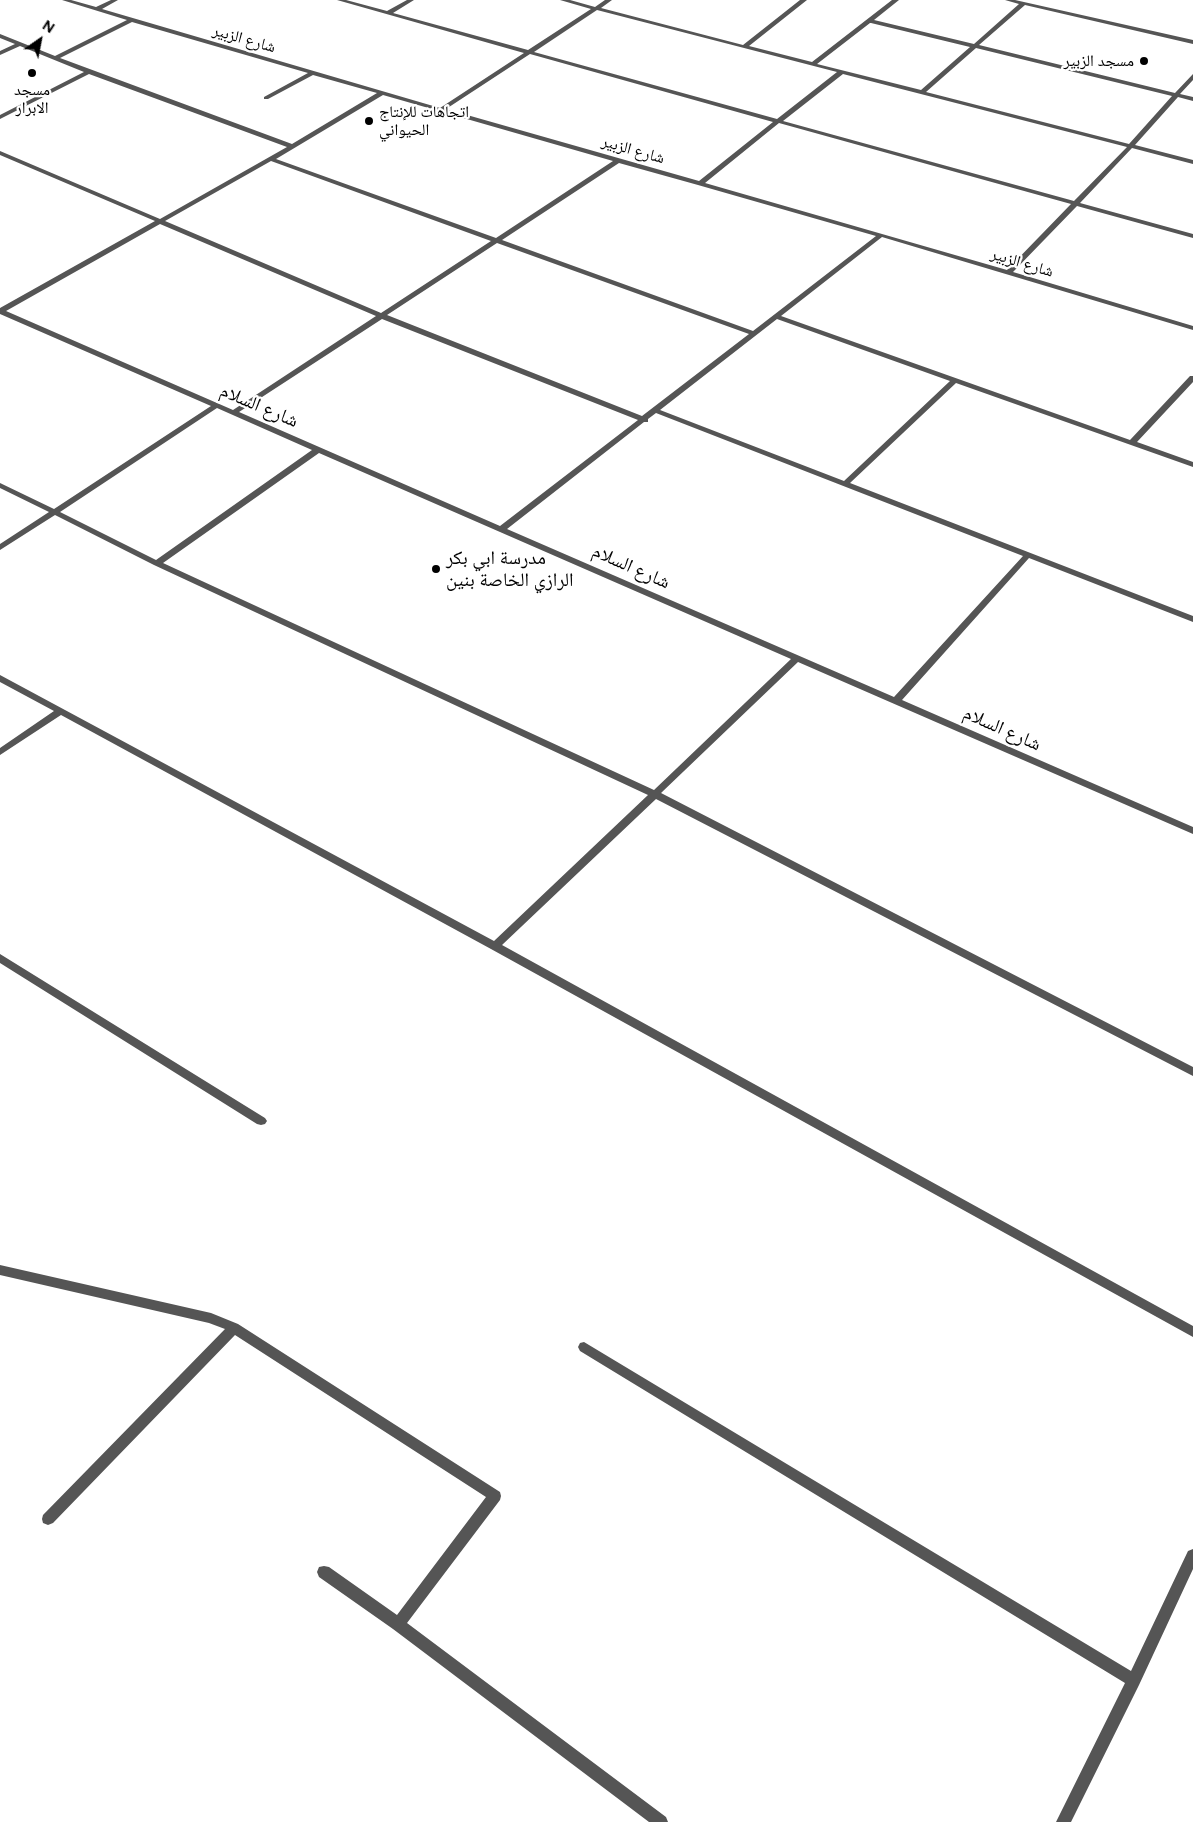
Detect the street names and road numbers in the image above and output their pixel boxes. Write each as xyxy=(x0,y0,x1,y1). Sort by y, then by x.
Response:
street label: شارع الزبير xyxy=(210,21,278,57)
street label: شارع الزبير xyxy=(599,132,667,168)
street label: شارع الزبير xyxy=(988,244,1056,282)
street label: شارع السلام xyxy=(216,379,302,433)
street label: شارع السلام xyxy=(589,540,673,594)
street label: شارع السلام xyxy=(960,702,1044,756)

